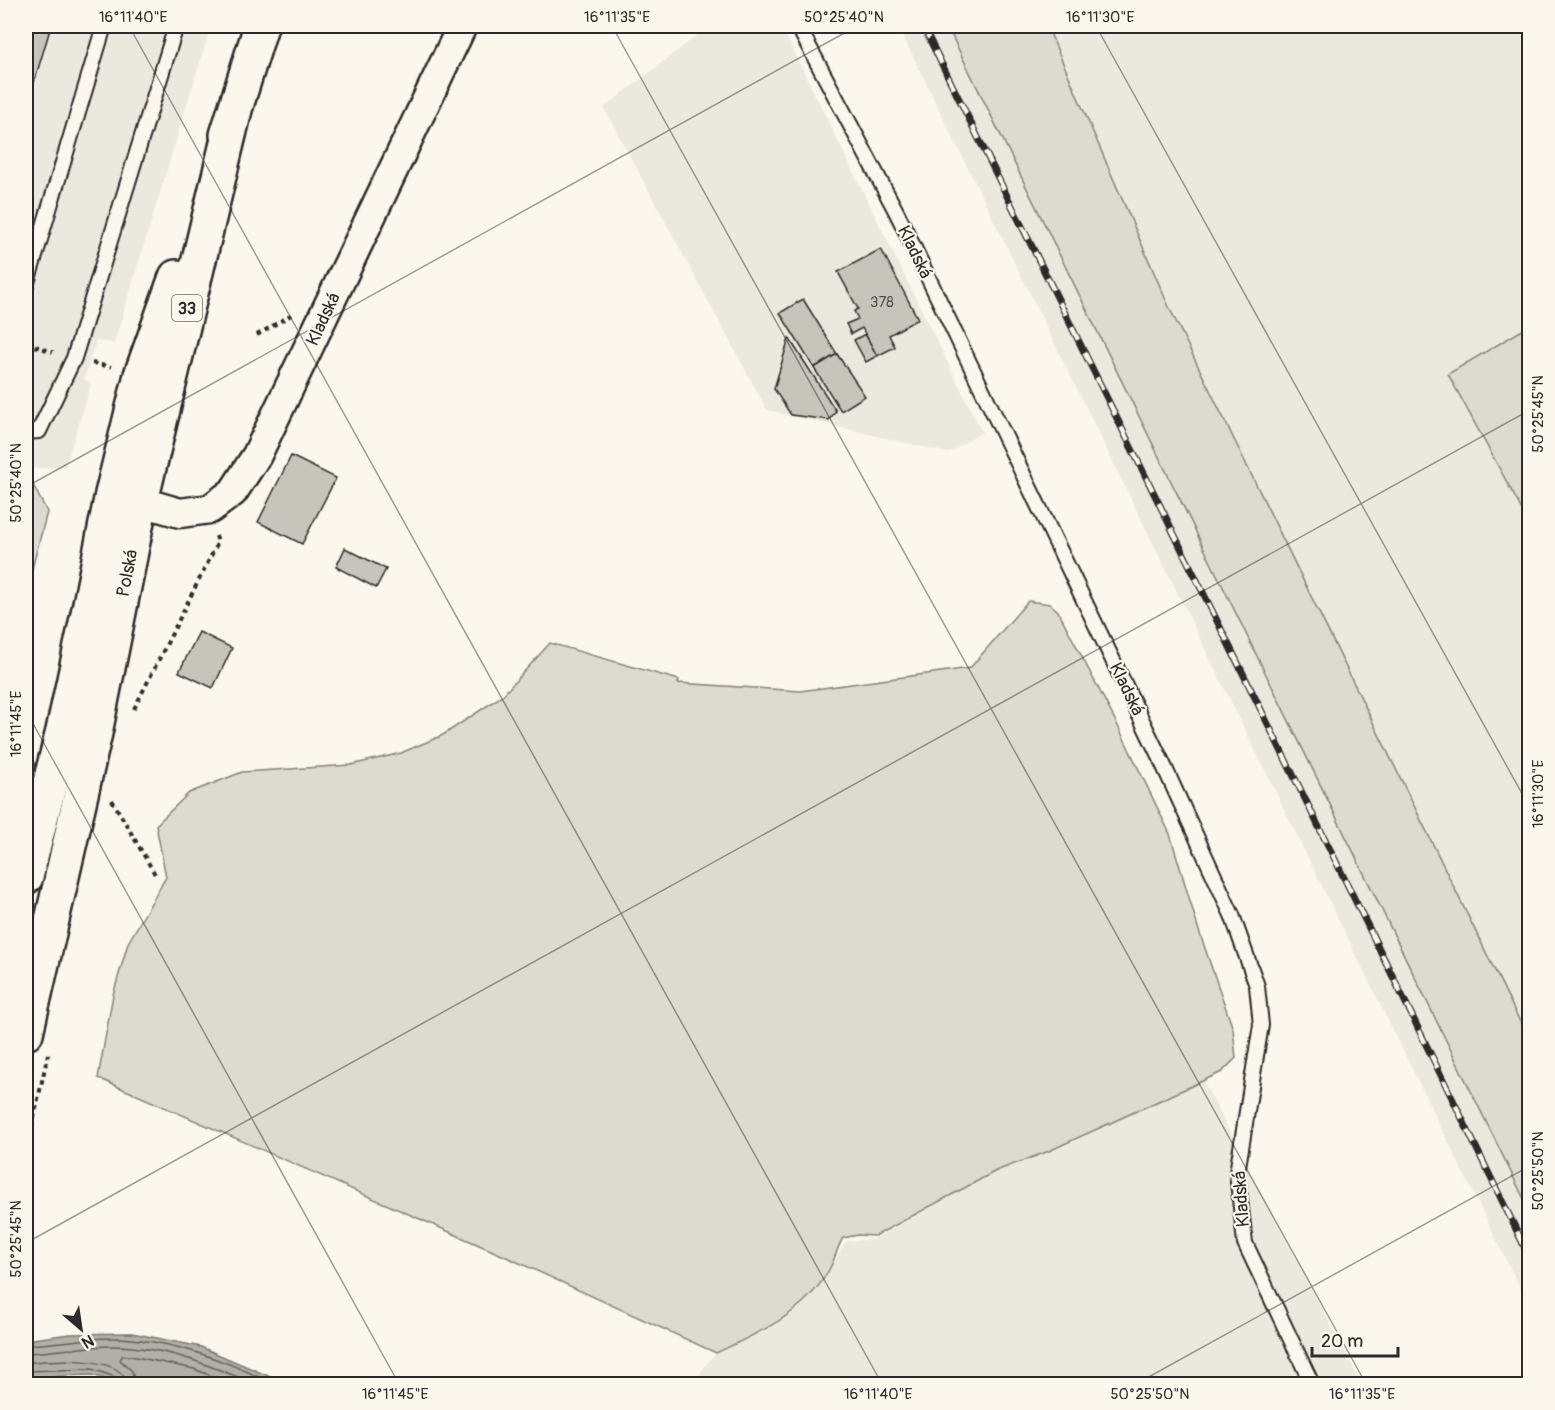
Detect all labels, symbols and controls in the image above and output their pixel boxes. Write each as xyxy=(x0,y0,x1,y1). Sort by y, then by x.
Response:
text: 16°11'40"E xyxy=(99,8,168,27)
text: 16°11'35"E xyxy=(584,8,650,27)
text: 50°25'40"N xyxy=(804,8,884,27)
text: 16°11'30"E xyxy=(1066,8,1134,27)
street label: Kladská xyxy=(892,222,937,283)
street label: Kladská xyxy=(301,289,346,350)
house number: 378 xyxy=(870,293,894,312)
road number: 33 xyxy=(172,295,202,321)
text: 50°25'45"N xyxy=(1529,375,1548,453)
text: 50°25'40"N xyxy=(7,443,26,523)
street label: Polská xyxy=(112,547,143,599)
street label: Kladská xyxy=(1104,659,1149,720)
text: 16°11'45"E xyxy=(7,691,26,757)
text: 16°11'30"E xyxy=(1529,760,1548,828)
text: 50°25'50"N xyxy=(1529,1131,1548,1211)
street label: Kladská xyxy=(1228,1170,1255,1228)
text: 50°25'45"N xyxy=(7,1200,26,1278)
north arrow xyxy=(51,1299,111,1359)
scale bar xyxy=(1312,1320,1398,1358)
text: N xyxy=(78,1330,97,1353)
text: 20 m xyxy=(1321,1330,1363,1353)
text: 16°11'45"E xyxy=(362,1385,428,1404)
text: 16°11'40"E xyxy=(844,1385,913,1404)
text: 50°25'50"N xyxy=(1110,1385,1190,1404)
text: 16°11'35"E xyxy=(1329,1385,1395,1404)

